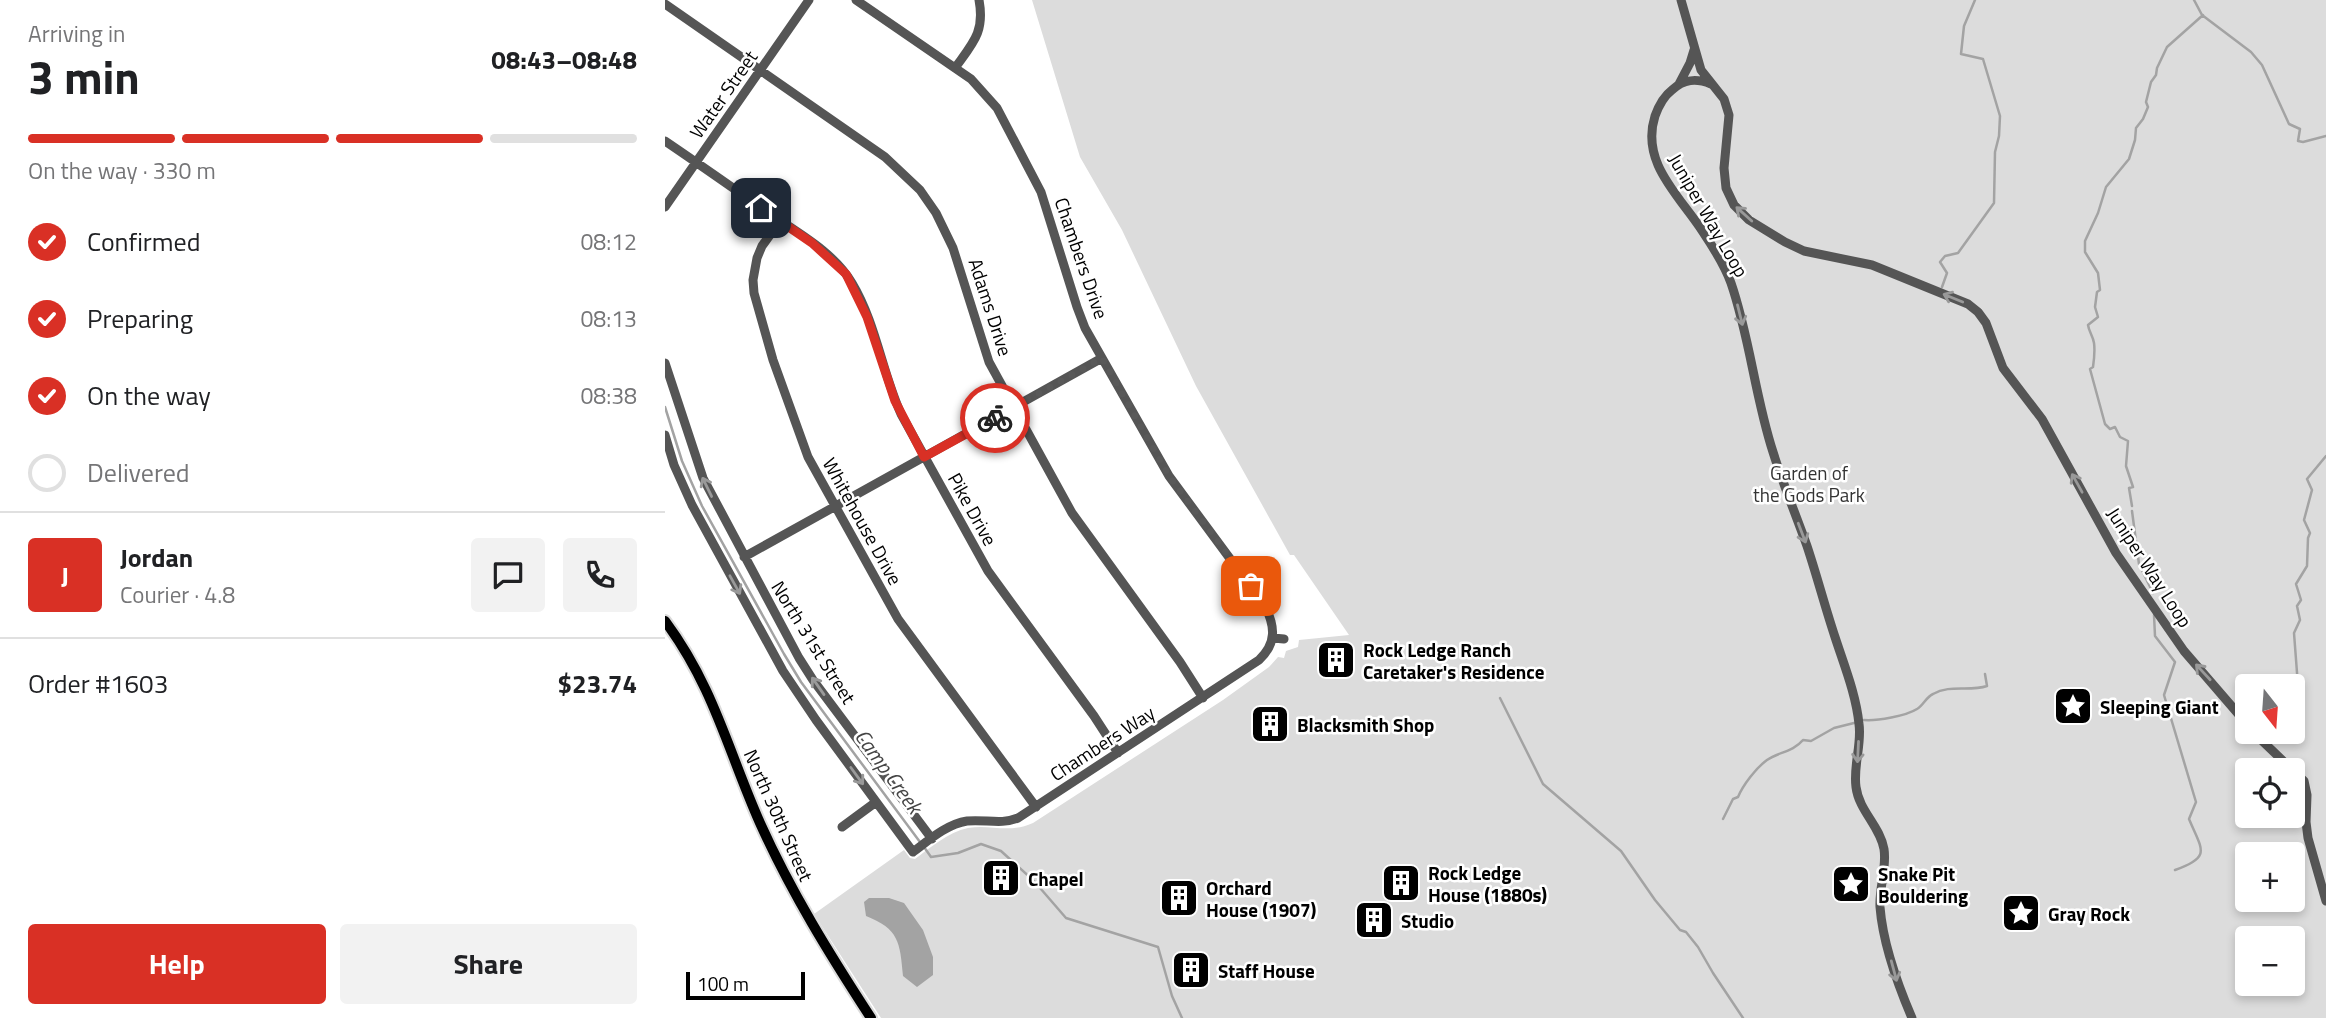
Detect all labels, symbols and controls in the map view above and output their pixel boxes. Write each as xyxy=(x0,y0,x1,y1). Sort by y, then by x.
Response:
text: Arriving in xyxy=(28,16,125,51)
text: 08:43–08:48 xyxy=(491,40,637,79)
text: 3 min xyxy=(28,42,140,112)
street label: Water Street xyxy=(682,44,764,144)
street label: Juniper Way Loop xyxy=(1662,148,1756,282)
text: On the way · 330 m xyxy=(28,153,216,188)
pin xyxy=(731,178,791,238)
icon: home xyxy=(742,189,780,227)
street label: Chambers Drive xyxy=(1048,193,1116,323)
one-way arrow xyxy=(1736,207,1754,223)
text: Confirmed xyxy=(87,222,201,261)
icon: check xyxy=(28,223,66,261)
text: 08:12 xyxy=(580,224,637,259)
street label: Adams Drive xyxy=(962,254,1020,360)
one-way arrow xyxy=(1943,290,1965,303)
text: Preparing xyxy=(87,299,193,338)
icon: check xyxy=(28,300,66,338)
text: 08:13 xyxy=(580,301,637,336)
one-way arrow xyxy=(1734,303,1747,326)
text: On the way xyxy=(87,376,211,415)
icon: check xyxy=(28,377,66,415)
text: 08:38 xyxy=(580,378,637,413)
courier xyxy=(960,383,1030,453)
icon: bike xyxy=(976,399,1014,437)
street label: Whitehouse Drive xyxy=(816,452,910,590)
text: Delivered xyxy=(87,453,190,492)
park label: Garden of the Gods Park xyxy=(1753,458,1865,509)
street label: Pike Drive xyxy=(941,467,1005,551)
one-way arrow xyxy=(2070,473,2083,494)
one-way arrow xyxy=(700,477,713,498)
street label: Juniper Way Loop xyxy=(2100,501,2200,633)
one-way arrow xyxy=(1796,522,1809,544)
text: Jordan xyxy=(120,538,193,577)
button: chat xyxy=(471,538,545,612)
button: phone xyxy=(563,538,637,612)
text: J xyxy=(61,556,69,595)
pin xyxy=(1221,556,1281,616)
icon: bag xyxy=(1232,567,1270,605)
one-way arrow xyxy=(729,574,742,595)
street label: North 31st Street xyxy=(765,575,864,709)
text: Courier · 4.8 xyxy=(120,577,235,612)
place label: Rock Ledge Ranch Caretaker's Residence xyxy=(1363,635,1545,686)
building icon: Rock Ledge Ranch Caretaker's Residence xyxy=(1315,639,1357,681)
text: Order #1603 xyxy=(28,664,168,703)
text: $23.74 xyxy=(558,664,637,703)
one-way arrow xyxy=(2194,664,2211,681)
north arrow xyxy=(2235,674,2305,744)
map controls xyxy=(2235,674,2305,996)
one-way arrow xyxy=(810,677,825,696)
place icon: Sleeping Giant xyxy=(2052,685,2094,727)
place label: Sleeping Giant xyxy=(2100,692,2219,721)
street label: Chambers Way xyxy=(1044,698,1160,788)
building icon: Blacksmith Shop xyxy=(1249,703,1291,745)
place label: Blacksmith Shop xyxy=(1297,710,1434,739)
water label: Camp Creek xyxy=(847,722,932,822)
one-way arrow xyxy=(1851,740,1864,763)
street label: North 30th Street xyxy=(737,744,821,886)
button: locate xyxy=(2235,758,2305,828)
one-way arrow xyxy=(849,767,864,786)
button: + xyxy=(2235,842,2305,912)
building icon: Chapel xyxy=(980,857,1022,899)
place label: Rock Ledge House (1880s) xyxy=(1428,858,1547,909)
place label: Snake Pit Bouldering xyxy=(1878,859,1968,910)
building icon: Rock Ledge House (1880s) xyxy=(1380,862,1422,904)
place icon: Snake Pit Bouldering xyxy=(1830,863,1872,905)
place label: Chapel xyxy=(1028,864,1084,893)
place label: Orchard House (1907) xyxy=(1206,873,1317,924)
building icon: Orchard House (1907) xyxy=(1158,877,1200,919)
place icon: Gray Rock xyxy=(2000,892,2042,934)
building icon: Studio xyxy=(1353,899,1395,941)
place label: Gray Rock xyxy=(2048,899,2130,928)
place label: Studio xyxy=(1401,906,1454,935)
button: Help xyxy=(28,924,326,1004)
button: Share xyxy=(340,924,637,1004)
button: − xyxy=(2235,926,2305,996)
building icon: Staff House xyxy=(1170,949,1212,991)
place label: Staff House xyxy=(1218,956,1315,985)
one-way arrow xyxy=(1889,959,1902,981)
scale bar xyxy=(686,969,805,1001)
text: 100 m xyxy=(697,969,749,998)

